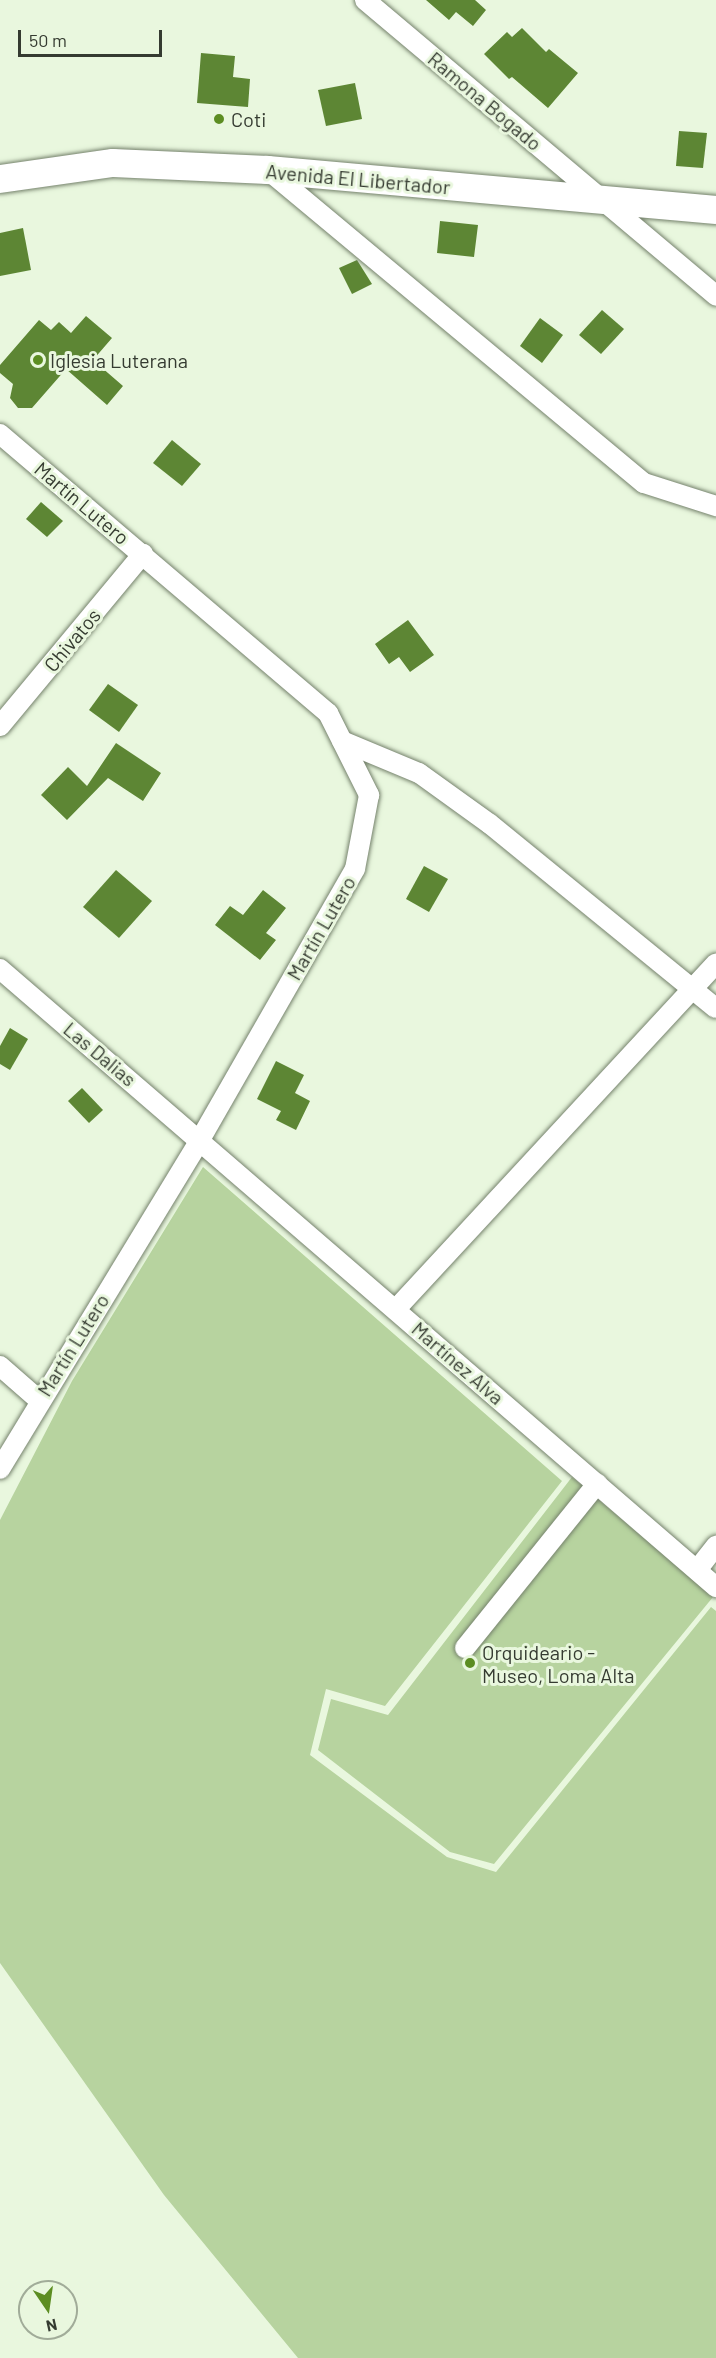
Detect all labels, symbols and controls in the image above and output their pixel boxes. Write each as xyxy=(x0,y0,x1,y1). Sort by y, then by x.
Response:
scale bar xyxy=(21,18,165,56)
text: 50 m xyxy=(29,29,67,51)
street label: Ramona Bogado xyxy=(423,47,547,155)
place label: Coti xyxy=(231,107,266,131)
marker: Coti xyxy=(212,112,226,126)
street label: Avenida El Libertador xyxy=(265,159,451,199)
place label: Iglesia Luterana xyxy=(50,348,188,372)
marker: Iglesia Luterana xyxy=(31,353,45,367)
street label: Martín Lutero xyxy=(30,456,134,550)
street label: Chivatos xyxy=(39,604,105,676)
street label: Martín Lutero xyxy=(282,872,360,984)
street label: Las Dalias xyxy=(59,1017,141,1091)
street label: Martín Lutero xyxy=(32,1289,114,1401)
street label: Martínez Alva xyxy=(407,1317,509,1409)
place label: Orquideario - Museo, Loma Alta xyxy=(482,1640,635,1687)
marker: Orquideario - Museo, Loma Alta xyxy=(463,1656,477,1670)
north arrow xyxy=(18,2280,78,2340)
text: N xyxy=(44,2316,59,2337)

